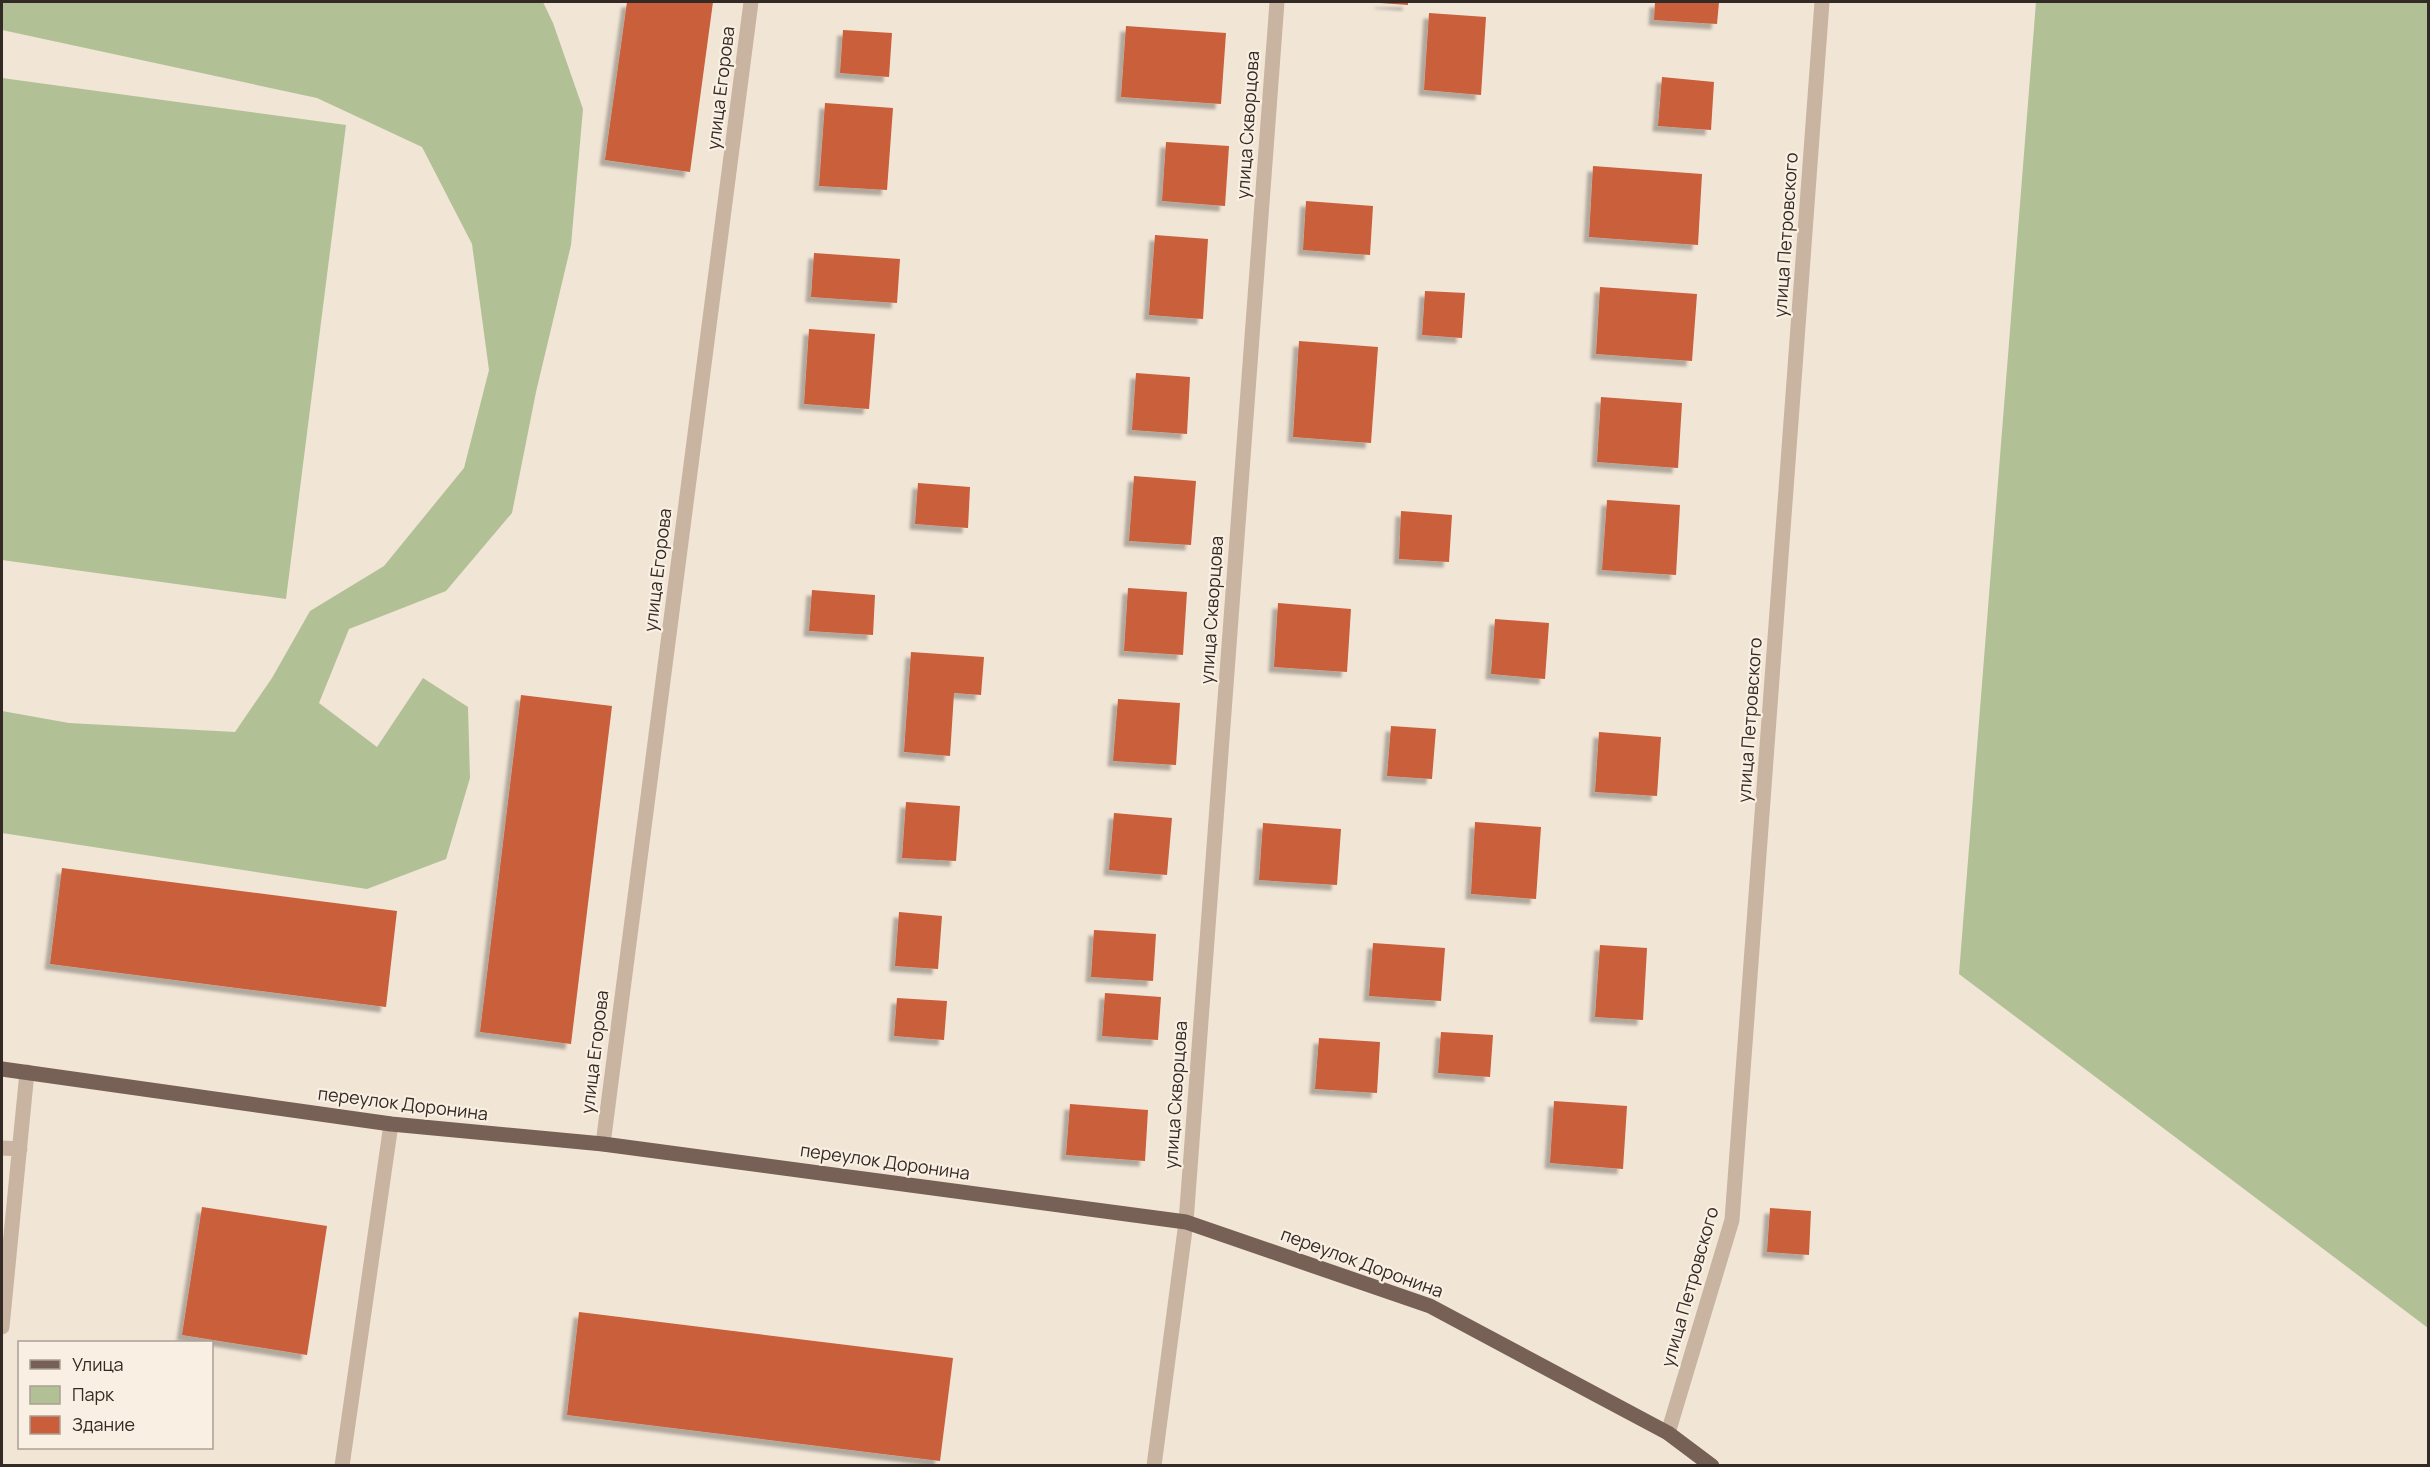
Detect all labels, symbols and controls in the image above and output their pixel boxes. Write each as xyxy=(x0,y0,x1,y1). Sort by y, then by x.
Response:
street label: улица Егорова xyxy=(701,25,740,151)
street label: улица Скворцова xyxy=(1230,50,1264,200)
street label: улица Петровского xyxy=(1767,152,1803,318)
street label: улица Егорова xyxy=(638,507,677,633)
street label: улица Скворцова xyxy=(1194,535,1228,685)
street label: улица Петровского xyxy=(1731,637,1767,803)
street label: улица Егорова xyxy=(575,989,614,1115)
street label: улица Скворцова xyxy=(1158,1020,1192,1170)
street label: переулок Доронина xyxy=(317,1081,490,1125)
street label: переулок Доронина xyxy=(799,1137,972,1185)
street label: улица Петровского xyxy=(1655,1204,1723,1370)
street label: переулок Доронина xyxy=(1278,1222,1447,1303)
legend xyxy=(18,1341,213,1449)
text: Улица xyxy=(72,1352,124,1376)
text: Парк xyxy=(72,1382,115,1406)
text: Здание xyxy=(72,1412,135,1436)

